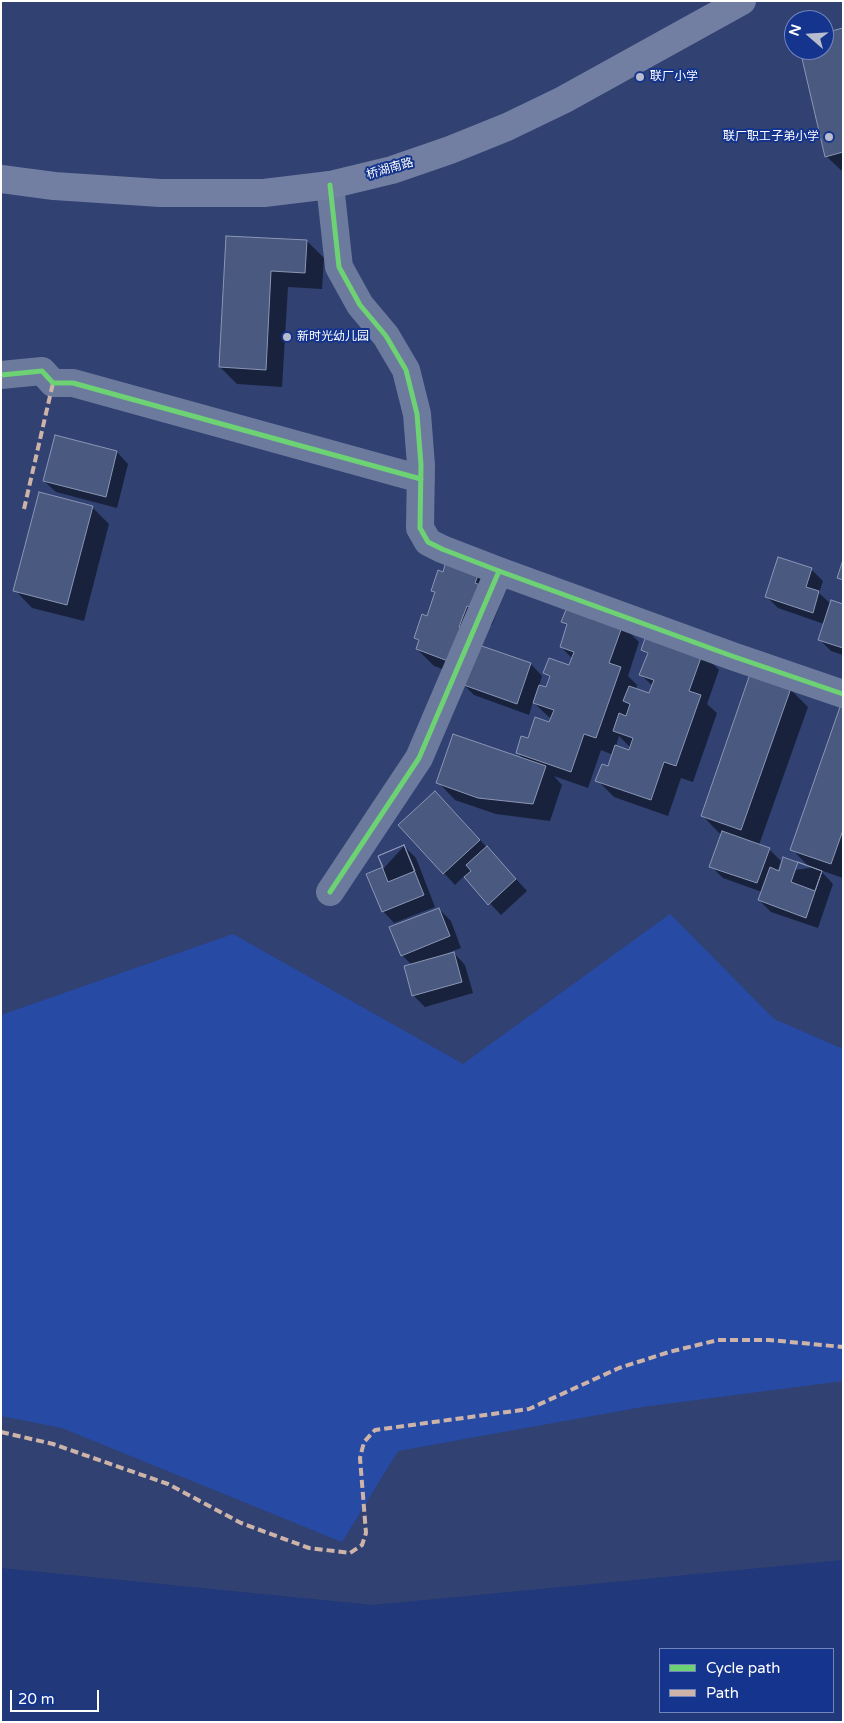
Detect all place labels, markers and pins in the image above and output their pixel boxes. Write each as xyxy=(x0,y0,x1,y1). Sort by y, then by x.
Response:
place label: 联厂小学 xyxy=(650,70,698,84)
marker: 联厂小学 xyxy=(634,71,646,83)
place label: 联厂职工子弟小学 xyxy=(723,130,819,144)
marker: 联厂职工子弟小学 xyxy=(823,131,835,143)
place label: 新时光幼儿园 xyxy=(297,330,369,344)
marker: 新时光幼儿园 xyxy=(281,331,293,343)

